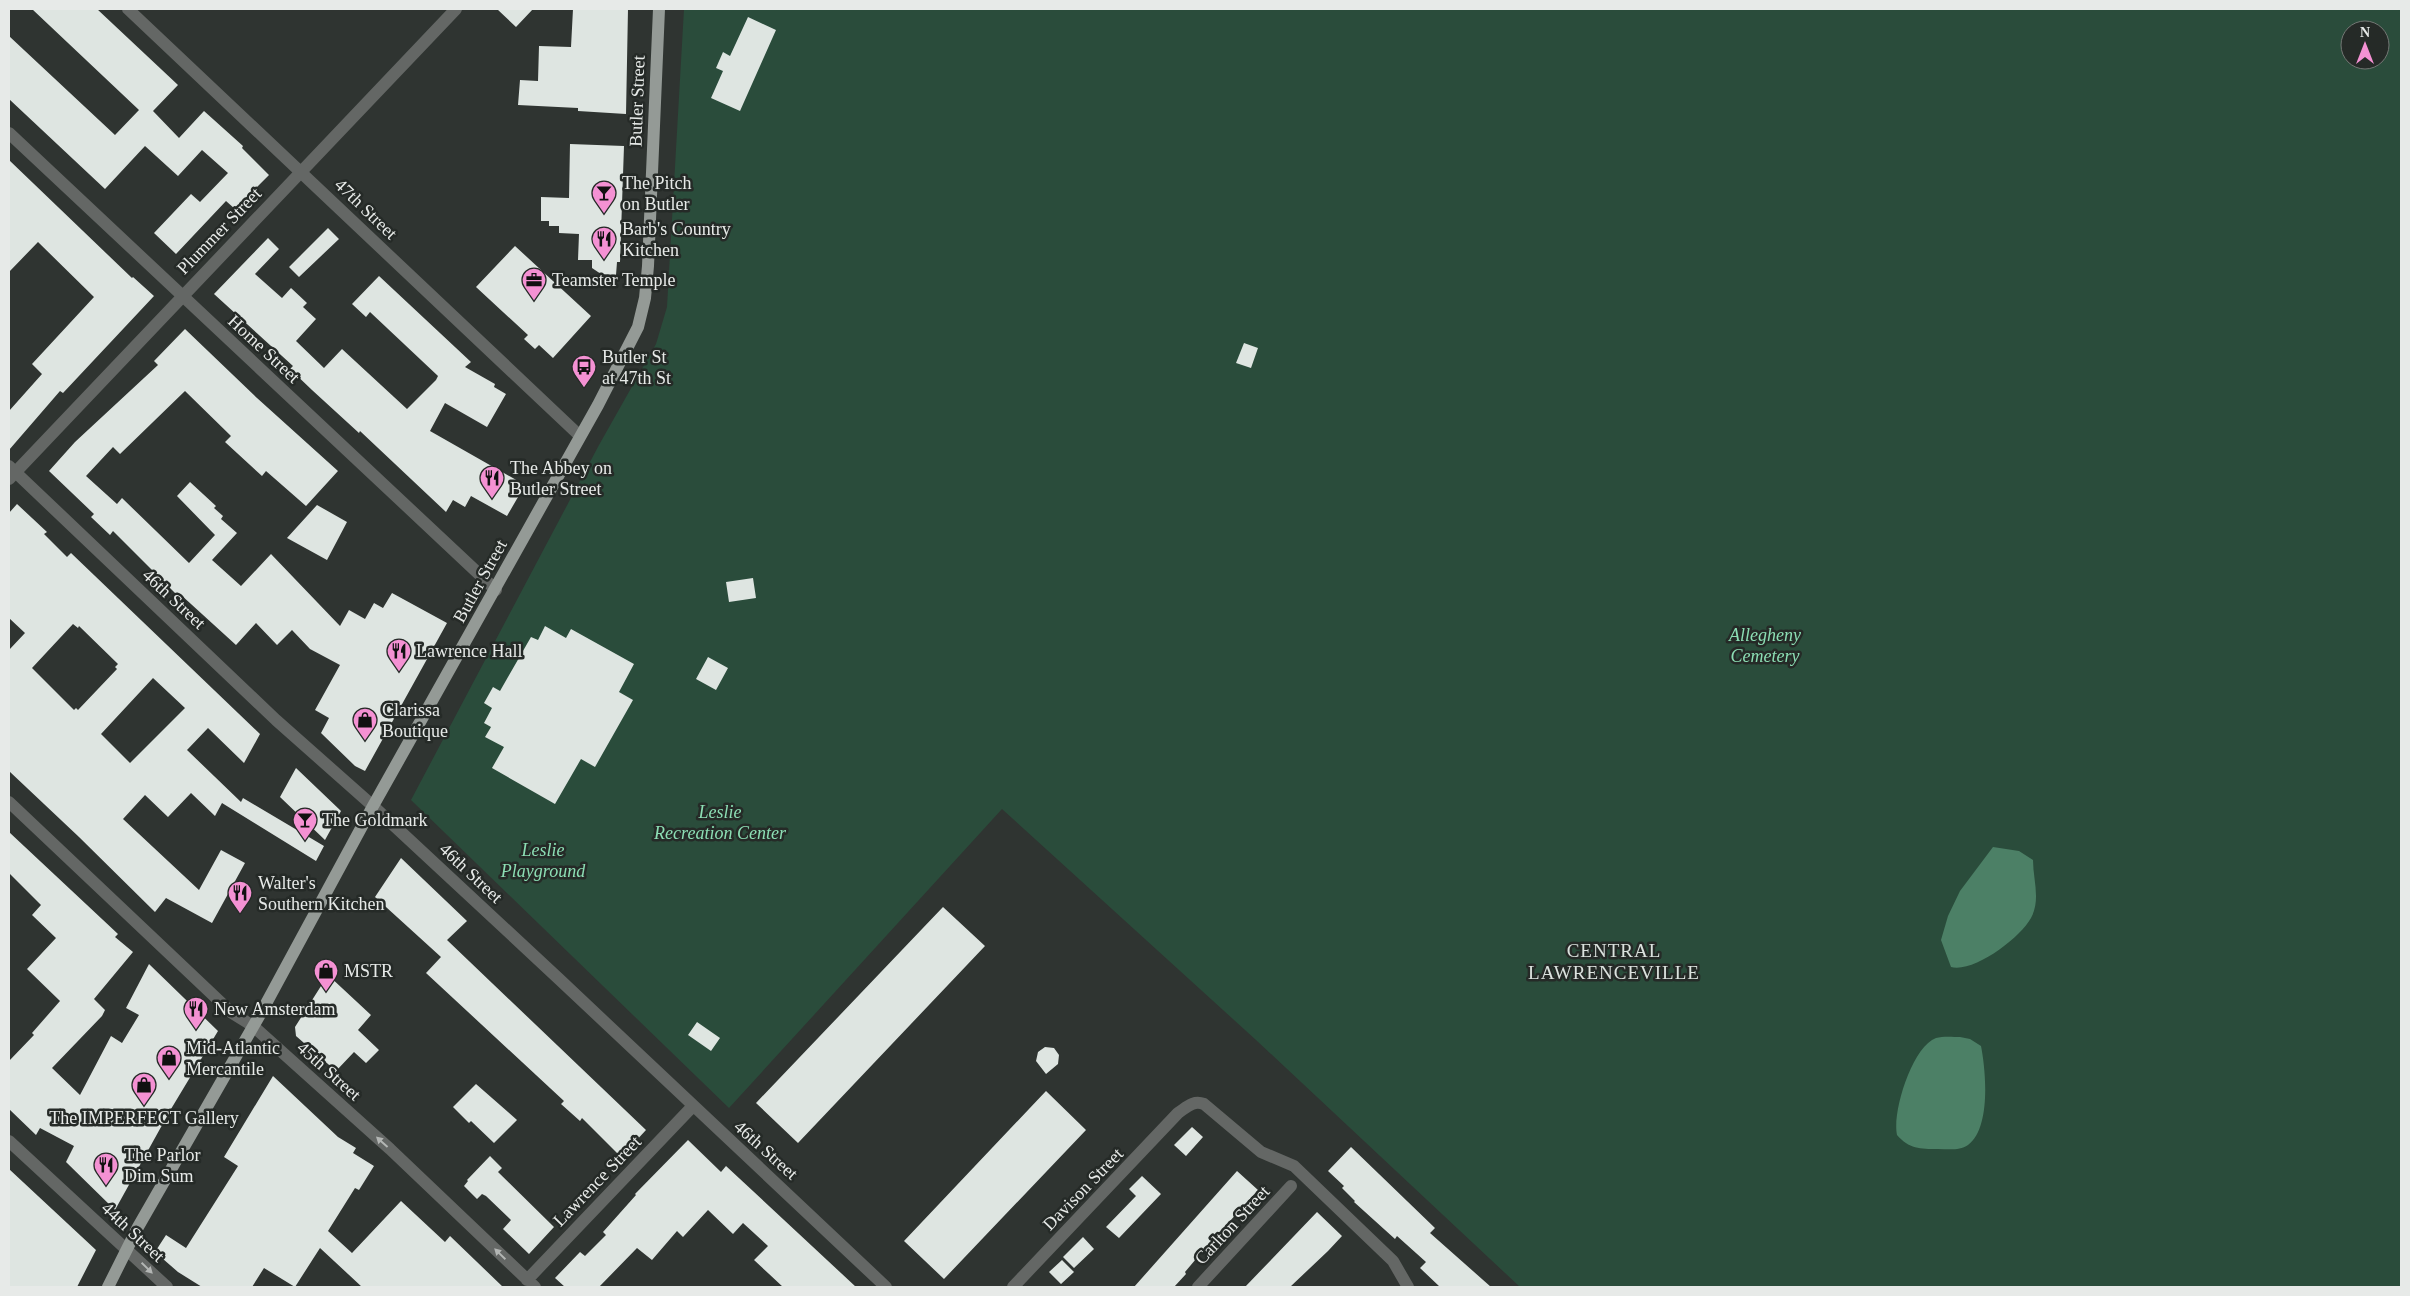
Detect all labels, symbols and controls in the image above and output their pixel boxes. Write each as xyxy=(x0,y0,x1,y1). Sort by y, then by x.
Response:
north arrow xyxy=(2340,20,2390,70)
text: N xyxy=(2360,25,2370,40)
street label: Butler Street xyxy=(625,55,649,147)
place label: The Pitch on Butler xyxy=(622,173,692,214)
street label: 47th Street xyxy=(331,175,401,243)
bar icon: The Pitch on Butler xyxy=(591,180,617,214)
street label: Plummer Street xyxy=(173,184,265,278)
place label: Barb's Country Kitchen xyxy=(622,219,731,260)
restaurant icon: Barb's Country Kitchen xyxy=(591,226,617,260)
office icon: Teamster Temple xyxy=(521,267,547,301)
place label: Teamster Temple xyxy=(552,270,676,290)
street label: Home Street xyxy=(224,311,304,387)
place label: Butler St at 47th St xyxy=(602,347,671,388)
bus stop icon: Butler St at 47th St xyxy=(571,354,597,388)
place label: The Abbey on Butler Street xyxy=(510,458,612,499)
restaurant icon: The Abbey on Butler Street xyxy=(479,465,505,499)
street label: Butler Street xyxy=(449,536,511,626)
street label: 46th Street xyxy=(138,565,210,633)
park label: Allegheny Cemetery xyxy=(1728,625,1801,666)
restaurant icon: Lawrence Hall xyxy=(386,638,412,672)
place label: Lawrence Hall xyxy=(416,641,522,661)
place label: Clarissa Boutique xyxy=(382,700,448,741)
shop icon: Clarissa Boutique xyxy=(352,707,378,741)
park label: Leslie Recreation Center xyxy=(653,802,787,843)
bar icon: The Goldmark xyxy=(292,807,318,841)
place label: The Goldmark xyxy=(322,810,427,830)
street label: 46th Street xyxy=(435,839,507,907)
park label: Leslie Playground xyxy=(500,840,586,881)
place label: Walter's Southern Kitchen xyxy=(258,873,384,914)
restaurant icon: Walter's Southern Kitchen xyxy=(227,880,253,914)
district label: CENTRAL LAWRENCEVILLE xyxy=(1528,940,1700,983)
shop icon: MSTR xyxy=(313,958,339,992)
place label: MSTR xyxy=(344,961,393,981)
restaurant icon: New Amsterdam xyxy=(183,996,209,1030)
place label: New Amsterdam xyxy=(214,999,335,1019)
street label: 45th Street xyxy=(293,1037,365,1105)
place label: Mid-Atlantic Mercantile xyxy=(186,1038,280,1079)
shop icon: Mid-Atlantic Mercantile xyxy=(156,1045,182,1079)
shop icon: The IMPERFECT Gallery xyxy=(131,1072,157,1106)
place label: The IMPERFECT Gallery xyxy=(49,1108,239,1128)
street label: 46th Street xyxy=(730,1116,802,1184)
street label: Lawrence Street xyxy=(549,1132,645,1230)
one-way arrow xyxy=(376,1136,388,1148)
street label: Davison Street xyxy=(1039,1144,1127,1234)
place label: The Parlor Dim Sum xyxy=(124,1145,200,1186)
restaurant icon: The Parlor Dim Sum xyxy=(93,1152,119,1186)
street label: Carlton Street xyxy=(1190,1181,1274,1269)
street label: 44th Street xyxy=(97,1198,169,1266)
one-way arrow xyxy=(494,1248,506,1260)
one-way arrow xyxy=(141,1262,153,1274)

